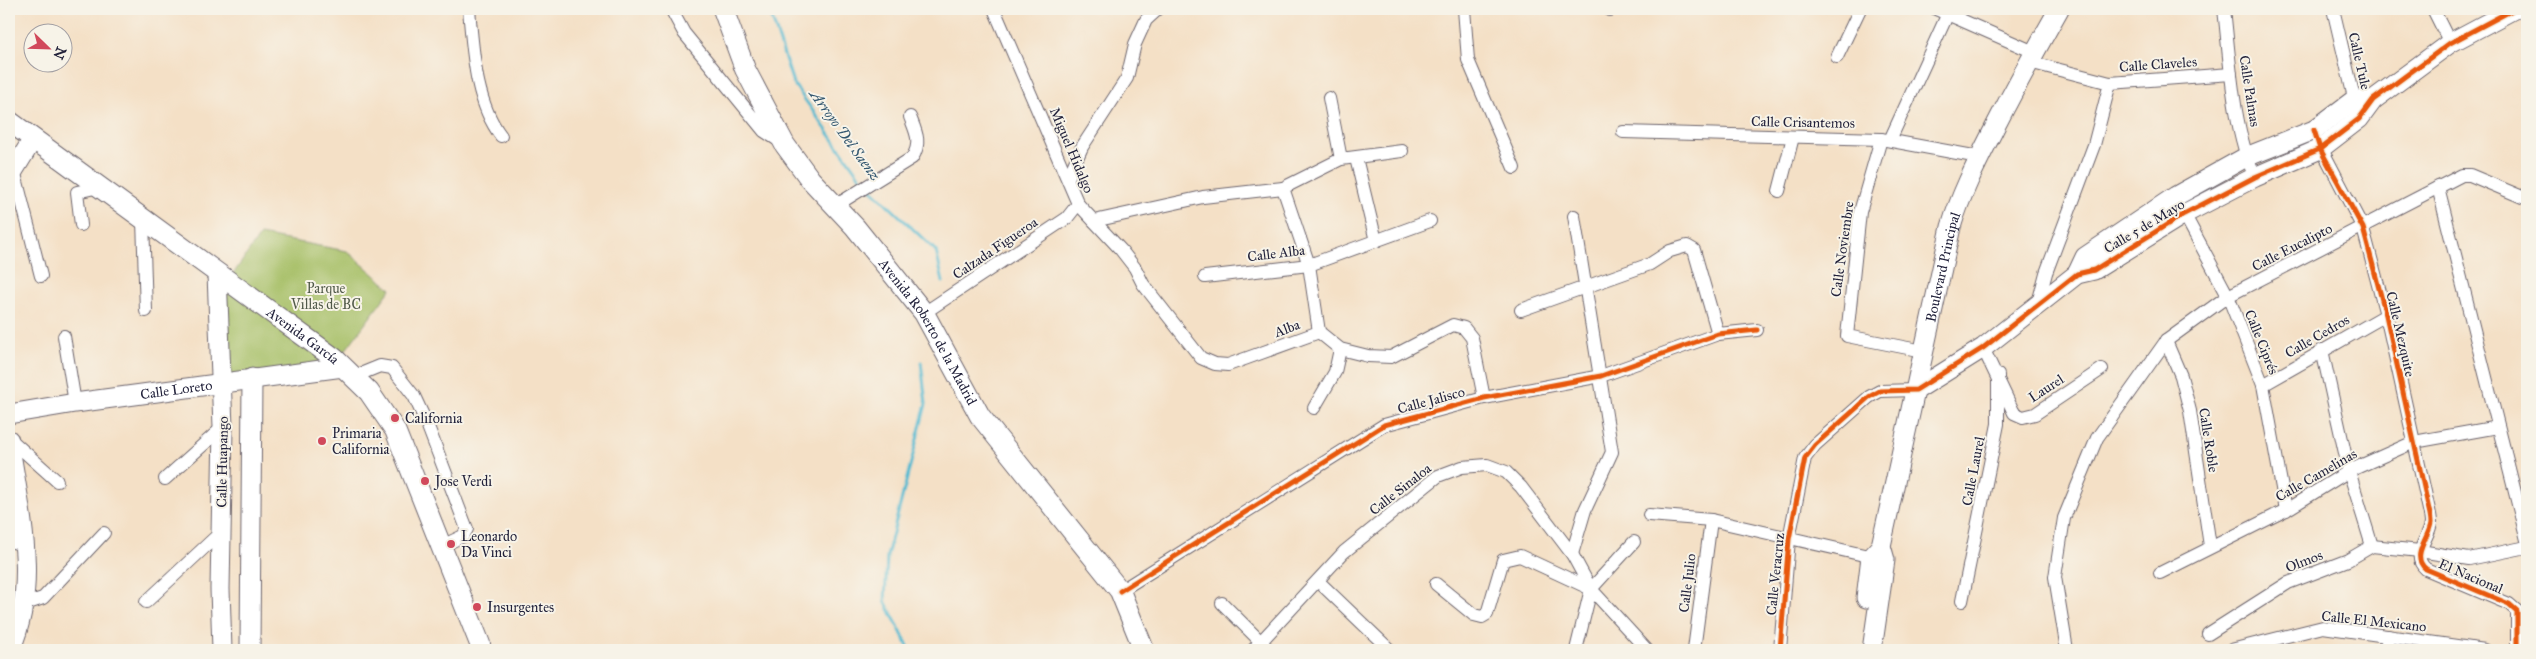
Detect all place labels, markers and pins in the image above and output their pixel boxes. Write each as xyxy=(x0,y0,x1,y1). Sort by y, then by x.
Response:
place label: California xyxy=(405,410,462,427)
marker: California xyxy=(389,412,401,424)
place label: Primaria California xyxy=(332,425,389,458)
marker: Primaria California xyxy=(316,435,328,447)
place label: Jose Verdi xyxy=(433,473,492,491)
marker: Jose Verdi xyxy=(419,475,431,487)
place label: Leonardo Da Vinci xyxy=(461,528,517,561)
marker: Leonardo Da Vinci xyxy=(445,538,457,550)
place label: Insurgentes xyxy=(487,599,554,616)
marker: Insurgentes xyxy=(471,601,483,613)

